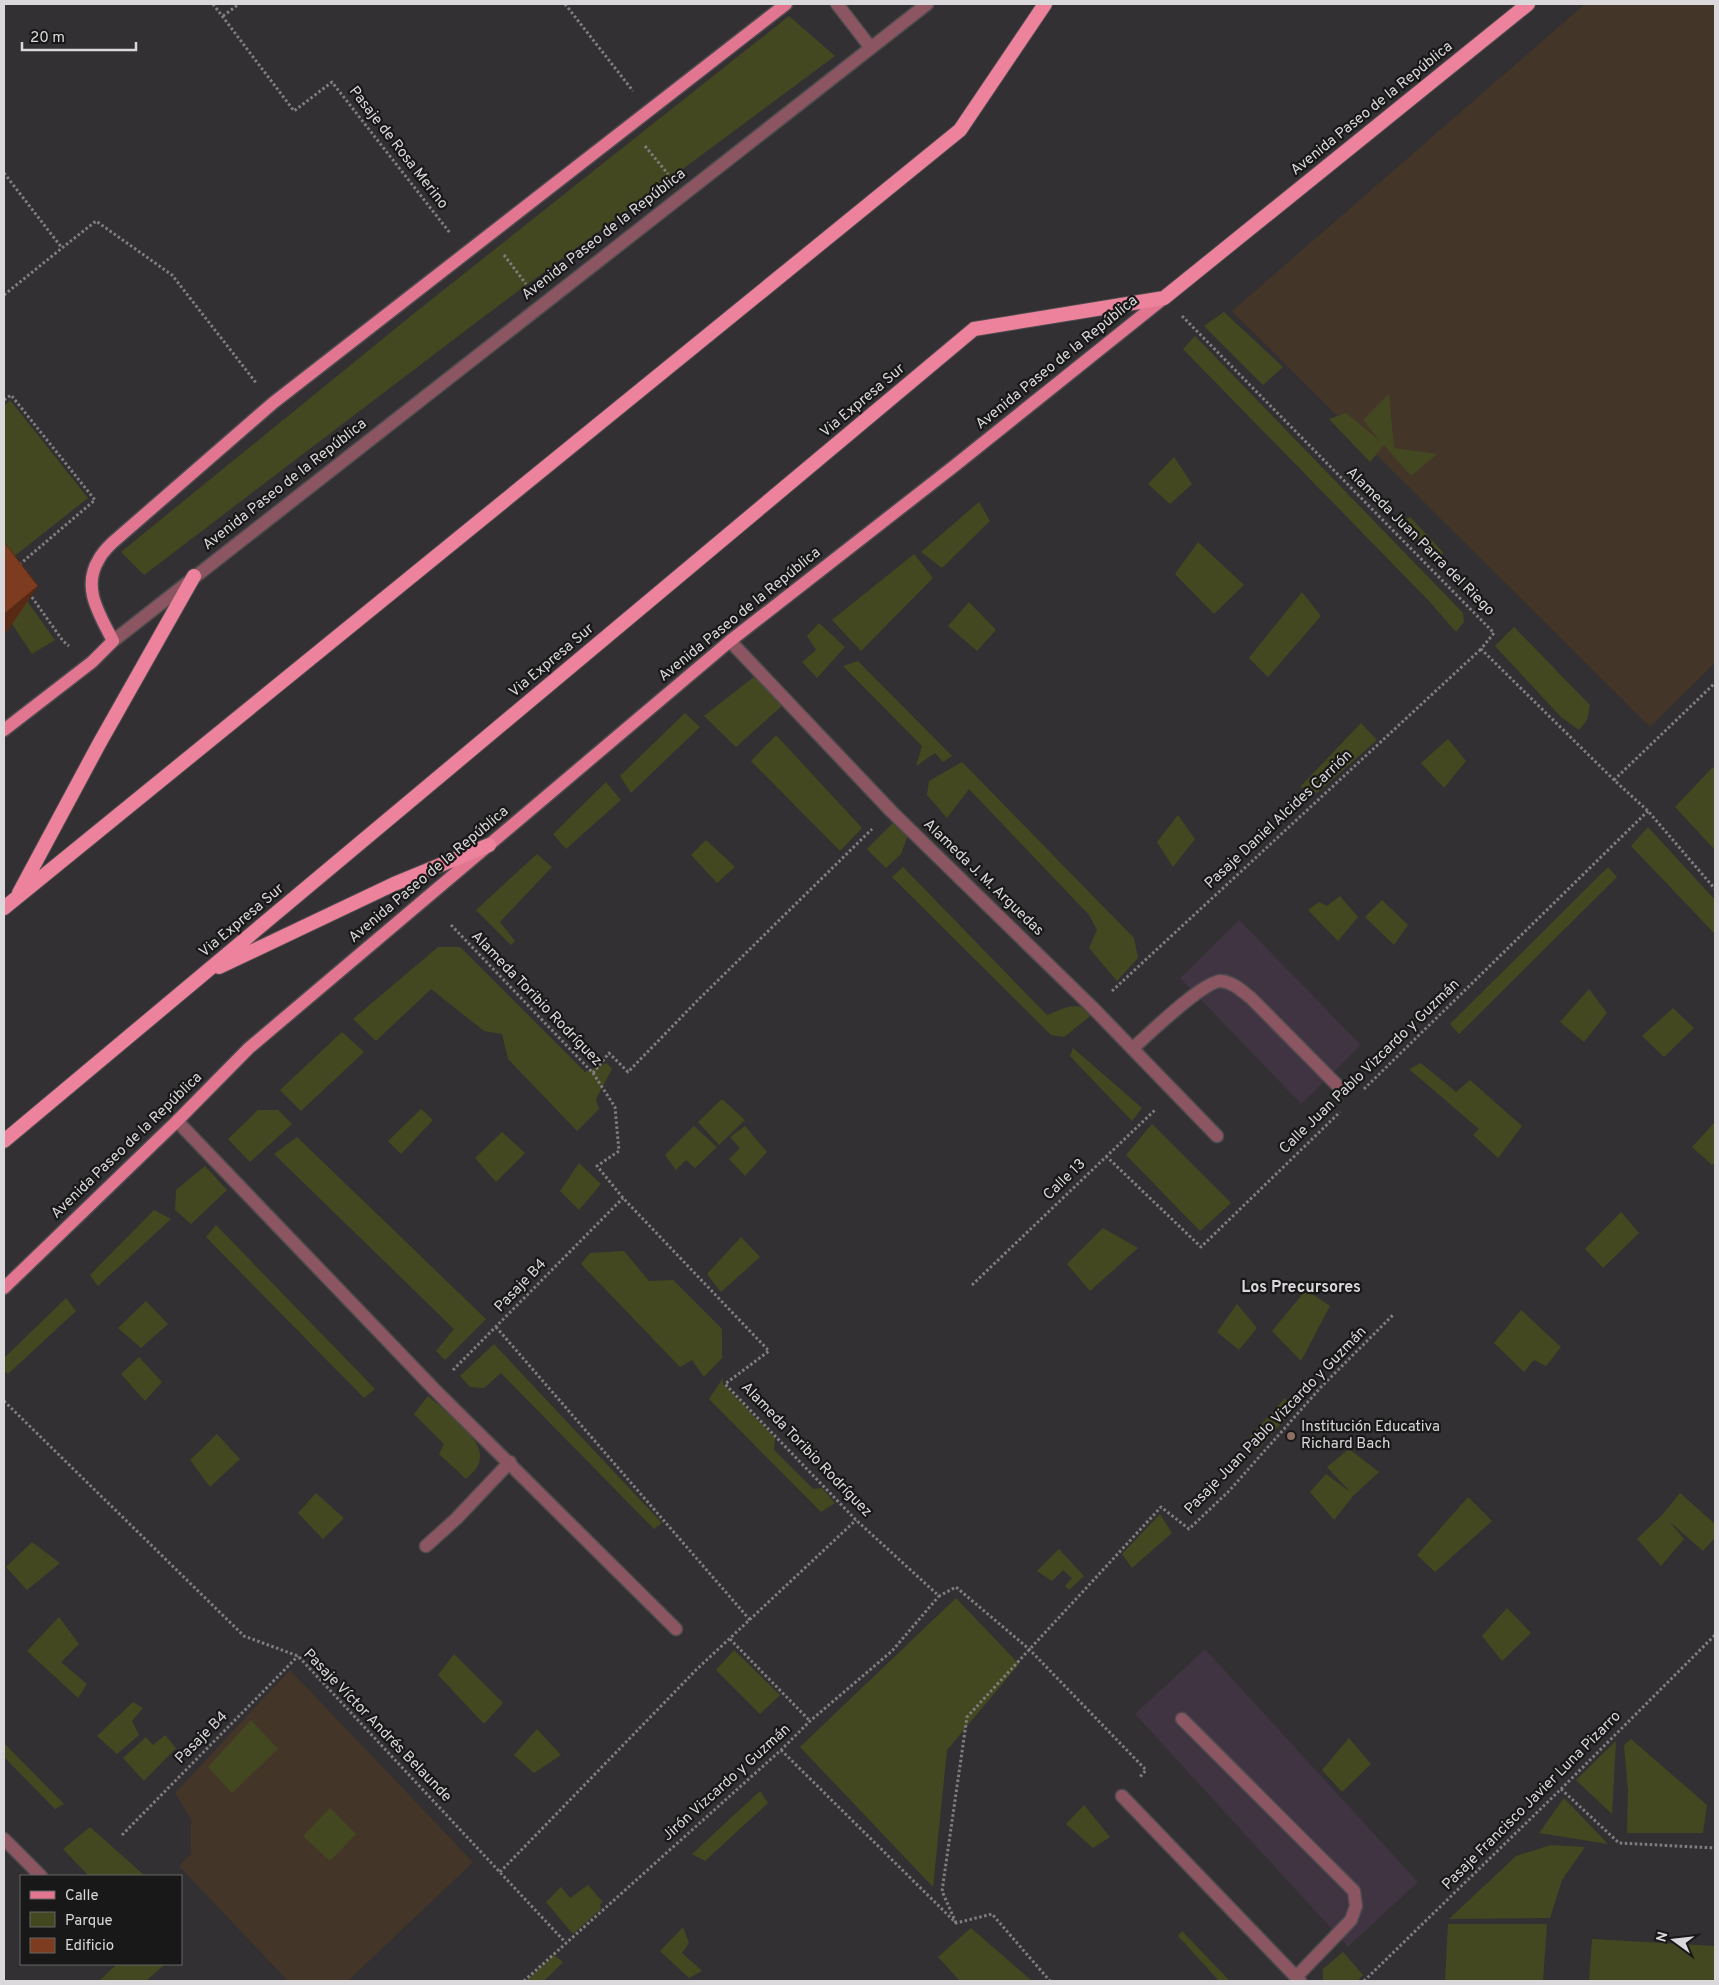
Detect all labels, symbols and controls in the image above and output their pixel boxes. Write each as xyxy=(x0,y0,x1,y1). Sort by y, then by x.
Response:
scale bar xyxy=(22,20,136,52)
text: 20 m xyxy=(30,29,65,48)
street label: Avenida Paseo de la República xyxy=(1287,38,1457,180)
street label: Pasaje de Rosa Merino xyxy=(344,83,452,213)
street label: Avenida Paseo de la República xyxy=(518,165,690,305)
street label: Avenida Paseo de la República xyxy=(972,292,1142,434)
street label: Via Expresa Sur xyxy=(817,360,910,442)
street label: Avenida Paseo de la República xyxy=(199,415,371,555)
street label: Alameda Juan Parra del Riego xyxy=(1342,464,1498,620)
street label: Avenida Paseo de la República xyxy=(655,544,825,686)
street label: Via Expresa Sur xyxy=(506,620,599,702)
street label: Pasaje Daniel Alcides Carrión xyxy=(1201,746,1357,894)
street label: Avenida Paseo de la República xyxy=(345,802,513,948)
street label: Alameda J. M. Arguedas xyxy=(919,815,1047,941)
street label: Via Expresa Sur xyxy=(196,880,289,962)
street label: Alameda Toribio Rodríguez xyxy=(466,927,606,1071)
street label: Calle Juan Pablo Vizcardo y Guzmán xyxy=(1276,976,1464,1158)
street label: Avenida Paseo de la República xyxy=(47,1069,207,1223)
street label: Calle 13 xyxy=(1040,1155,1090,1205)
street label: Pasaje B4 xyxy=(491,1255,551,1317)
district label: Los Precursores xyxy=(1241,1278,1361,1298)
street label: Pasaje Juan Pablo Vizcardo y Guzmán xyxy=(1181,1323,1371,1519)
street label: Alameda Toribio Rodríguez xyxy=(736,1378,876,1522)
place label: Institución Educativa Richard Bach xyxy=(1301,1418,1440,1454)
marker: Institución Educativa Richard Bach xyxy=(1285,1430,1297,1442)
street label: Pasaje Víctor Andrés Belaunde xyxy=(299,1645,455,1807)
street label: Pasaje Francisco Javier Luna Pizarro xyxy=(1438,1707,1626,1895)
street label: Pasaje B4 xyxy=(172,1708,232,1768)
street label: Jirón Vizcardo y Guzmán xyxy=(659,1720,795,1846)
legend xyxy=(20,1875,182,1965)
text: Calle xyxy=(65,1887,99,1906)
text: Parque xyxy=(65,1912,113,1931)
north arrow xyxy=(1649,1915,1699,1965)
text: N xyxy=(1653,1930,1672,1944)
text: Edificio xyxy=(65,1937,114,1956)

